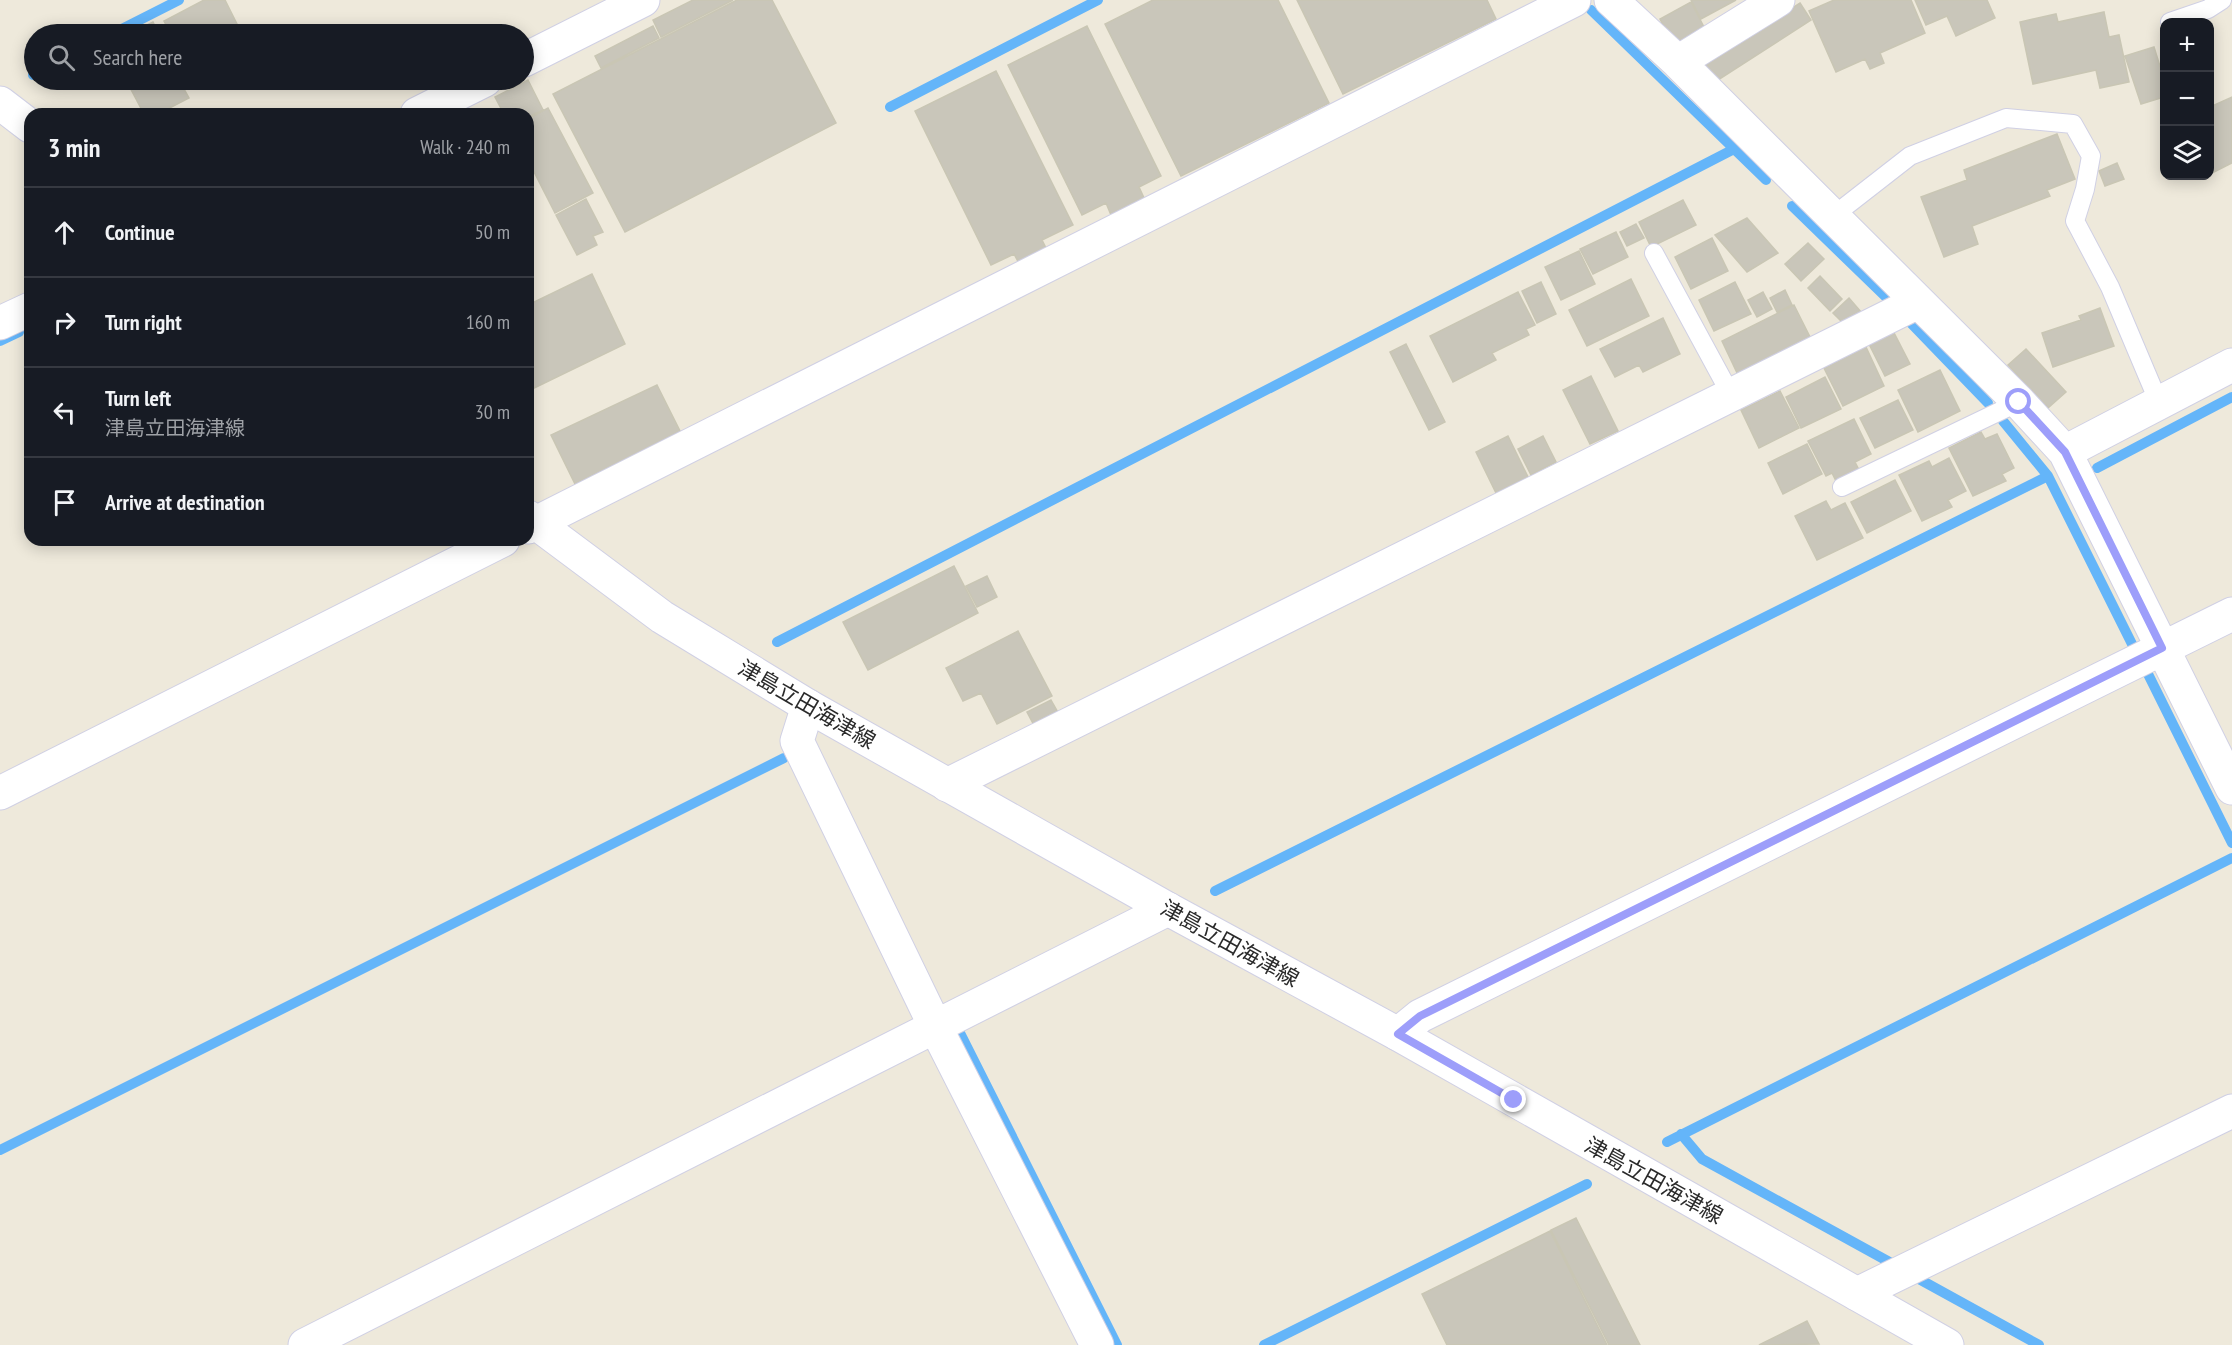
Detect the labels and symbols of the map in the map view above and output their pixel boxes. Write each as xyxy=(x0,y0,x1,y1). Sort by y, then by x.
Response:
route start xyxy=(2005,388,2031,414)
street label: 津島立田海津線 xyxy=(733,653,881,755)
street label: 津島立田海津線 xyxy=(1156,893,1304,993)
route end xyxy=(1500,1086,1526,1112)
street label: 津島立田海津線 xyxy=(1580,1130,1728,1230)

